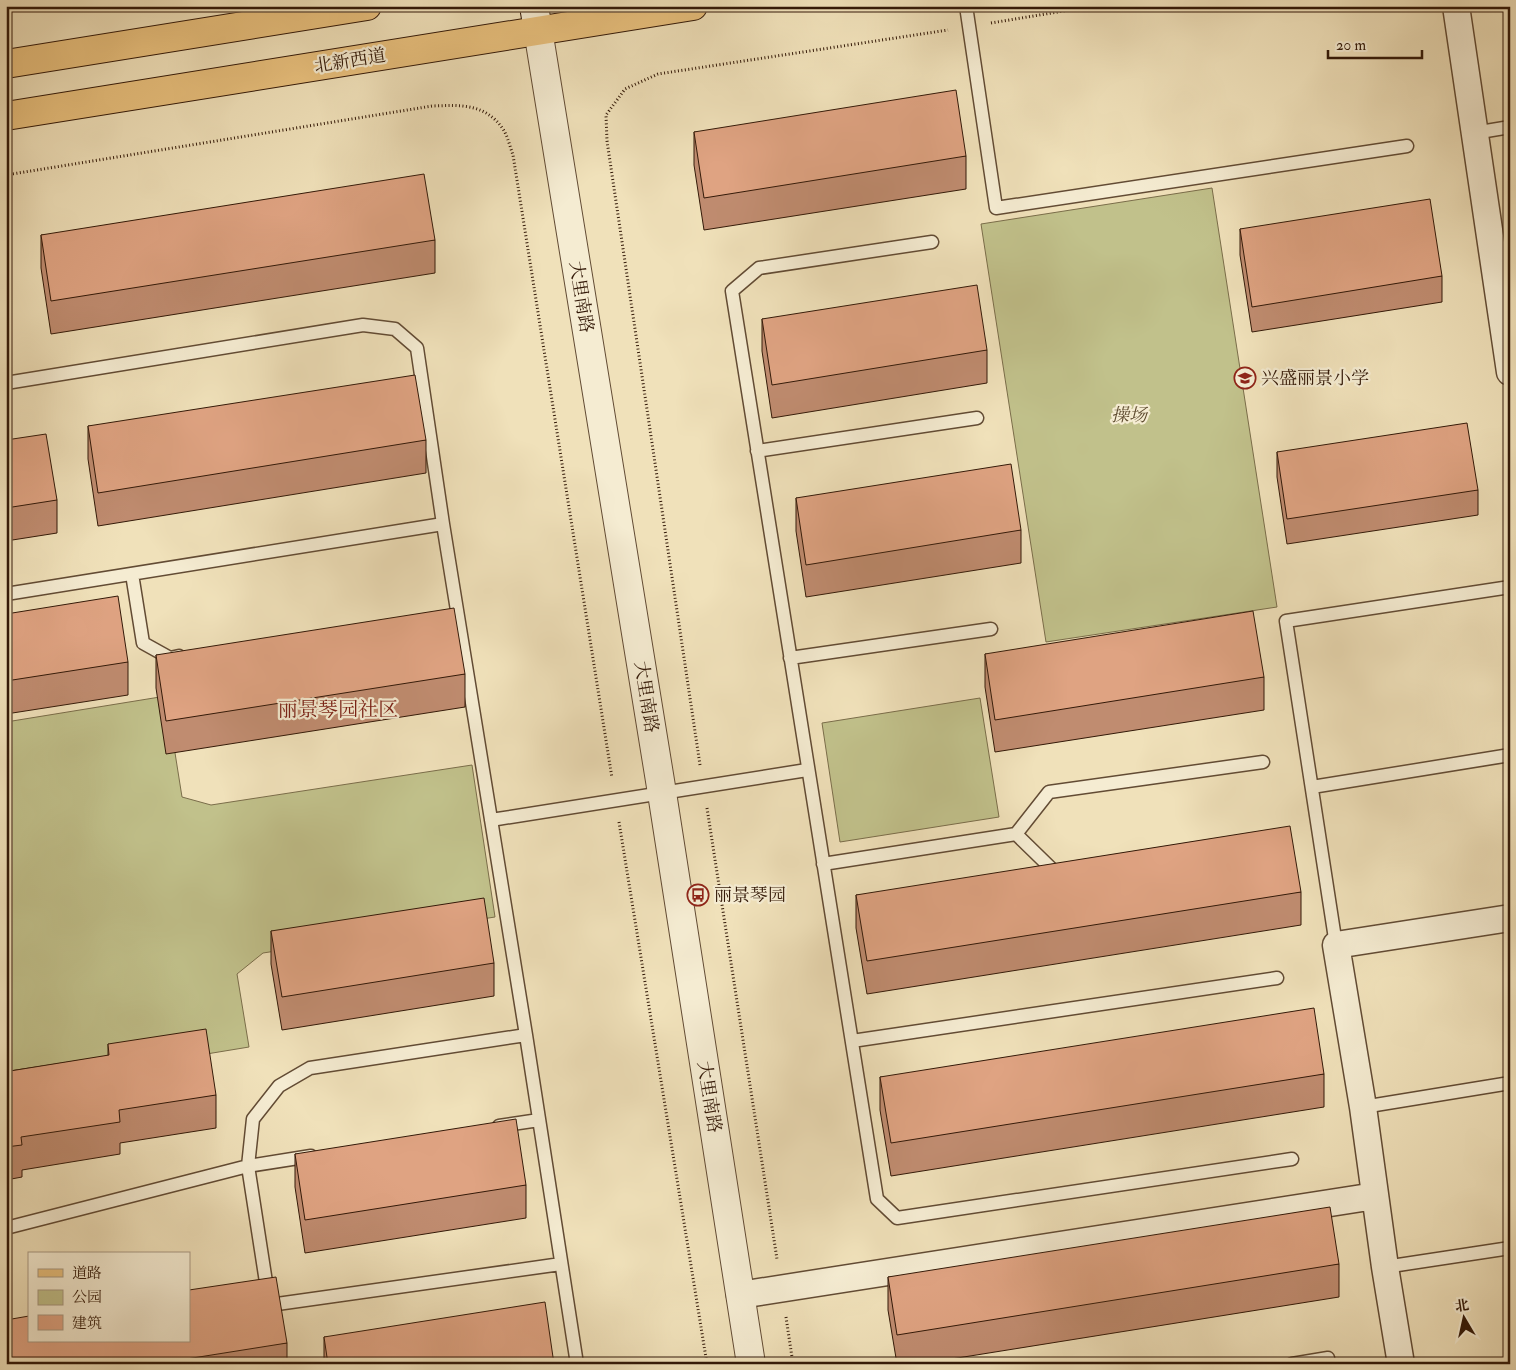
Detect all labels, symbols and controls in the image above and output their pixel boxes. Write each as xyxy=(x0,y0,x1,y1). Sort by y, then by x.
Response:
scale bar xyxy=(1328,28,1422,60)
text: 20 m xyxy=(1336,36,1366,55)
street label: 北新西道 xyxy=(313,44,387,78)
street label: 大里南路 xyxy=(564,260,598,334)
school or university icon: 兴盛丽景小学 xyxy=(1233,366,1257,390)
place label: 兴盛丽景小学 xyxy=(1261,367,1369,390)
park label: 操场 xyxy=(1111,404,1149,427)
street label: 大里南路 xyxy=(629,660,663,734)
district label: 丽景琴园社区 xyxy=(278,697,398,722)
bus stop icon: 丽景琴园 xyxy=(686,883,710,907)
place label: 丽景琴园 xyxy=(714,884,786,907)
street label: 大里南路 xyxy=(692,1060,726,1134)
legend xyxy=(28,1252,190,1342)
text: 道路 xyxy=(72,1264,102,1283)
text: 公园 xyxy=(72,1288,102,1307)
north arrow xyxy=(1438,1292,1488,1342)
text: 北 xyxy=(1454,1296,1470,1315)
text: 建筑 xyxy=(72,1314,102,1333)

